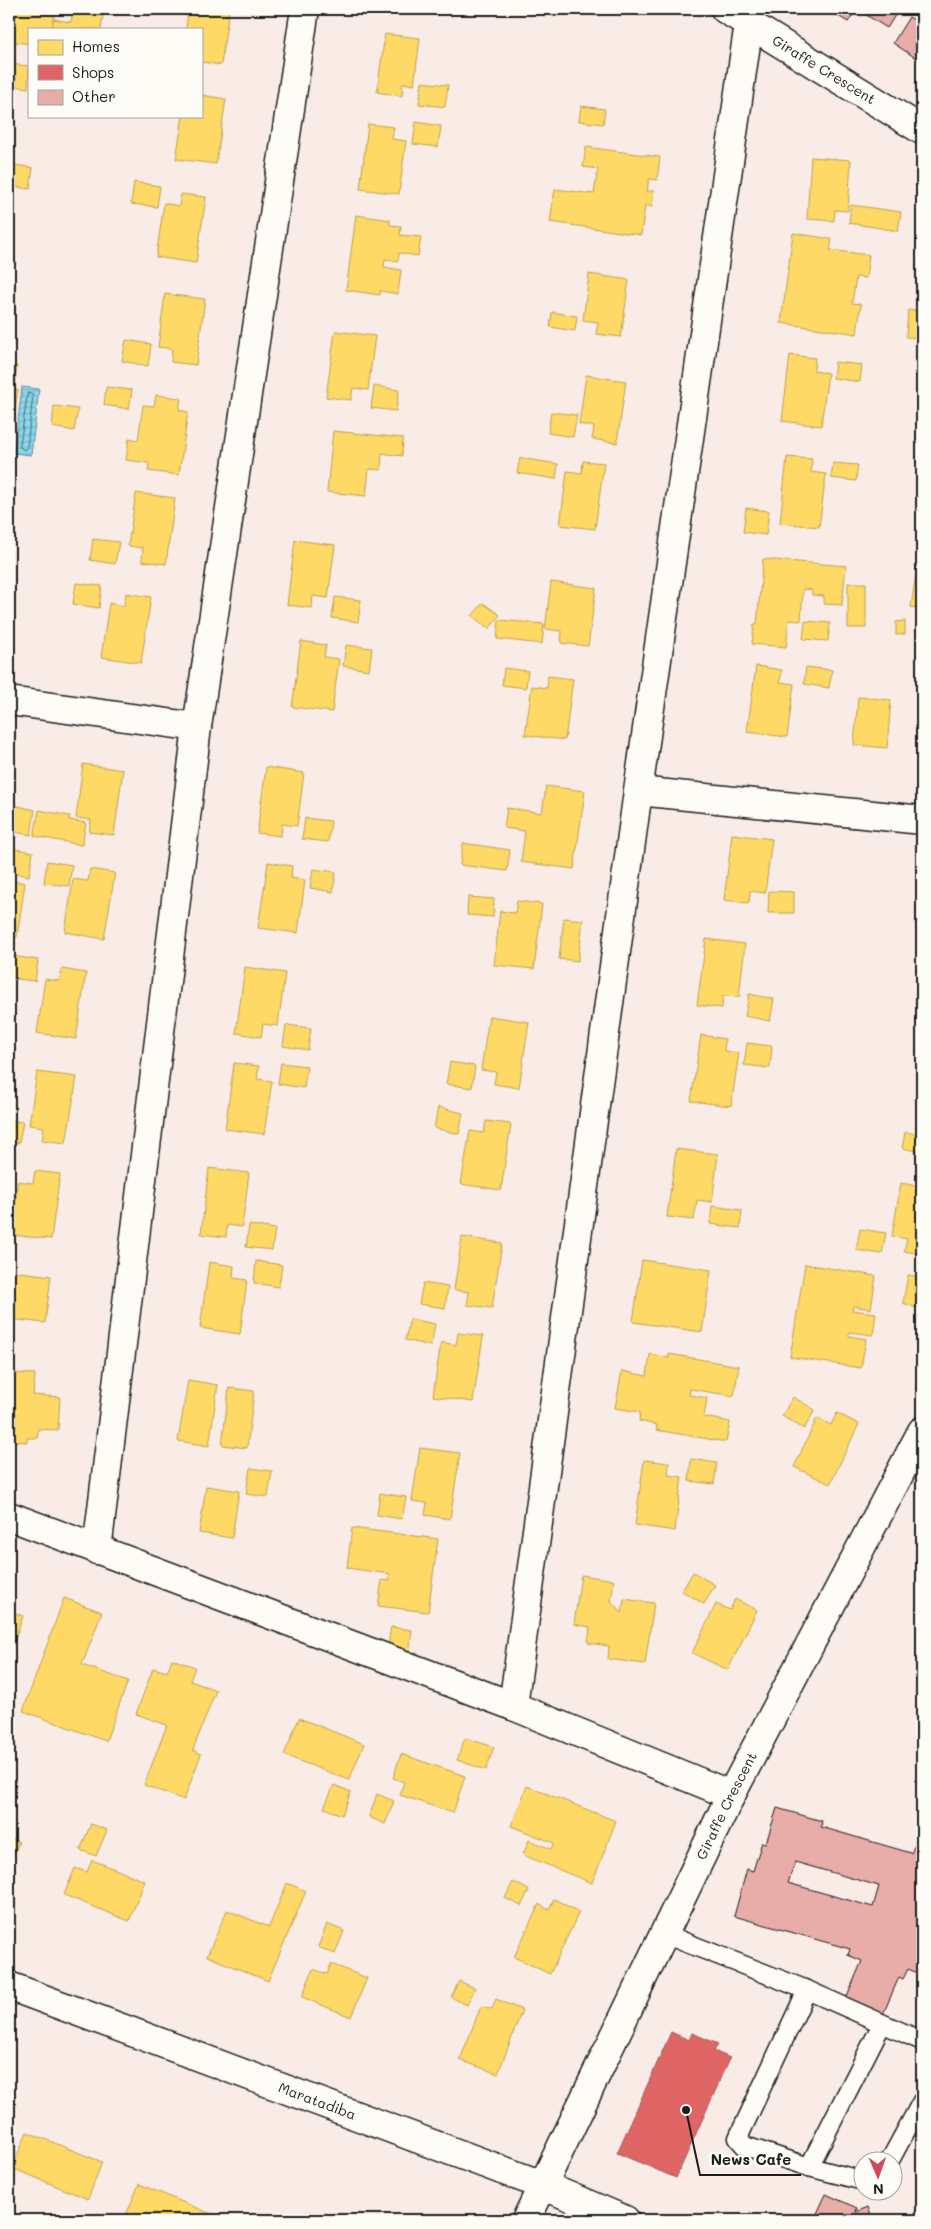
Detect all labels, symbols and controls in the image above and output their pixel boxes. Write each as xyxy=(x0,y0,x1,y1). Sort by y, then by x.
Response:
legend xyxy=(28,28,202,118)
street label: Giraffe Crescent xyxy=(769,30,879,108)
text: Homes xyxy=(72,36,120,56)
text: Shops xyxy=(72,62,114,82)
text: Other xyxy=(72,86,116,106)
street label: Giraffe Crescent xyxy=(691,1749,761,1863)
street label: Maratadiba xyxy=(276,2077,359,2124)
callout: News Cafe xyxy=(700,2145,801,2175)
text: News Cafe xyxy=(711,2149,791,2169)
north arrow xyxy=(854,2152,904,2202)
text: N xyxy=(873,2180,884,2199)

